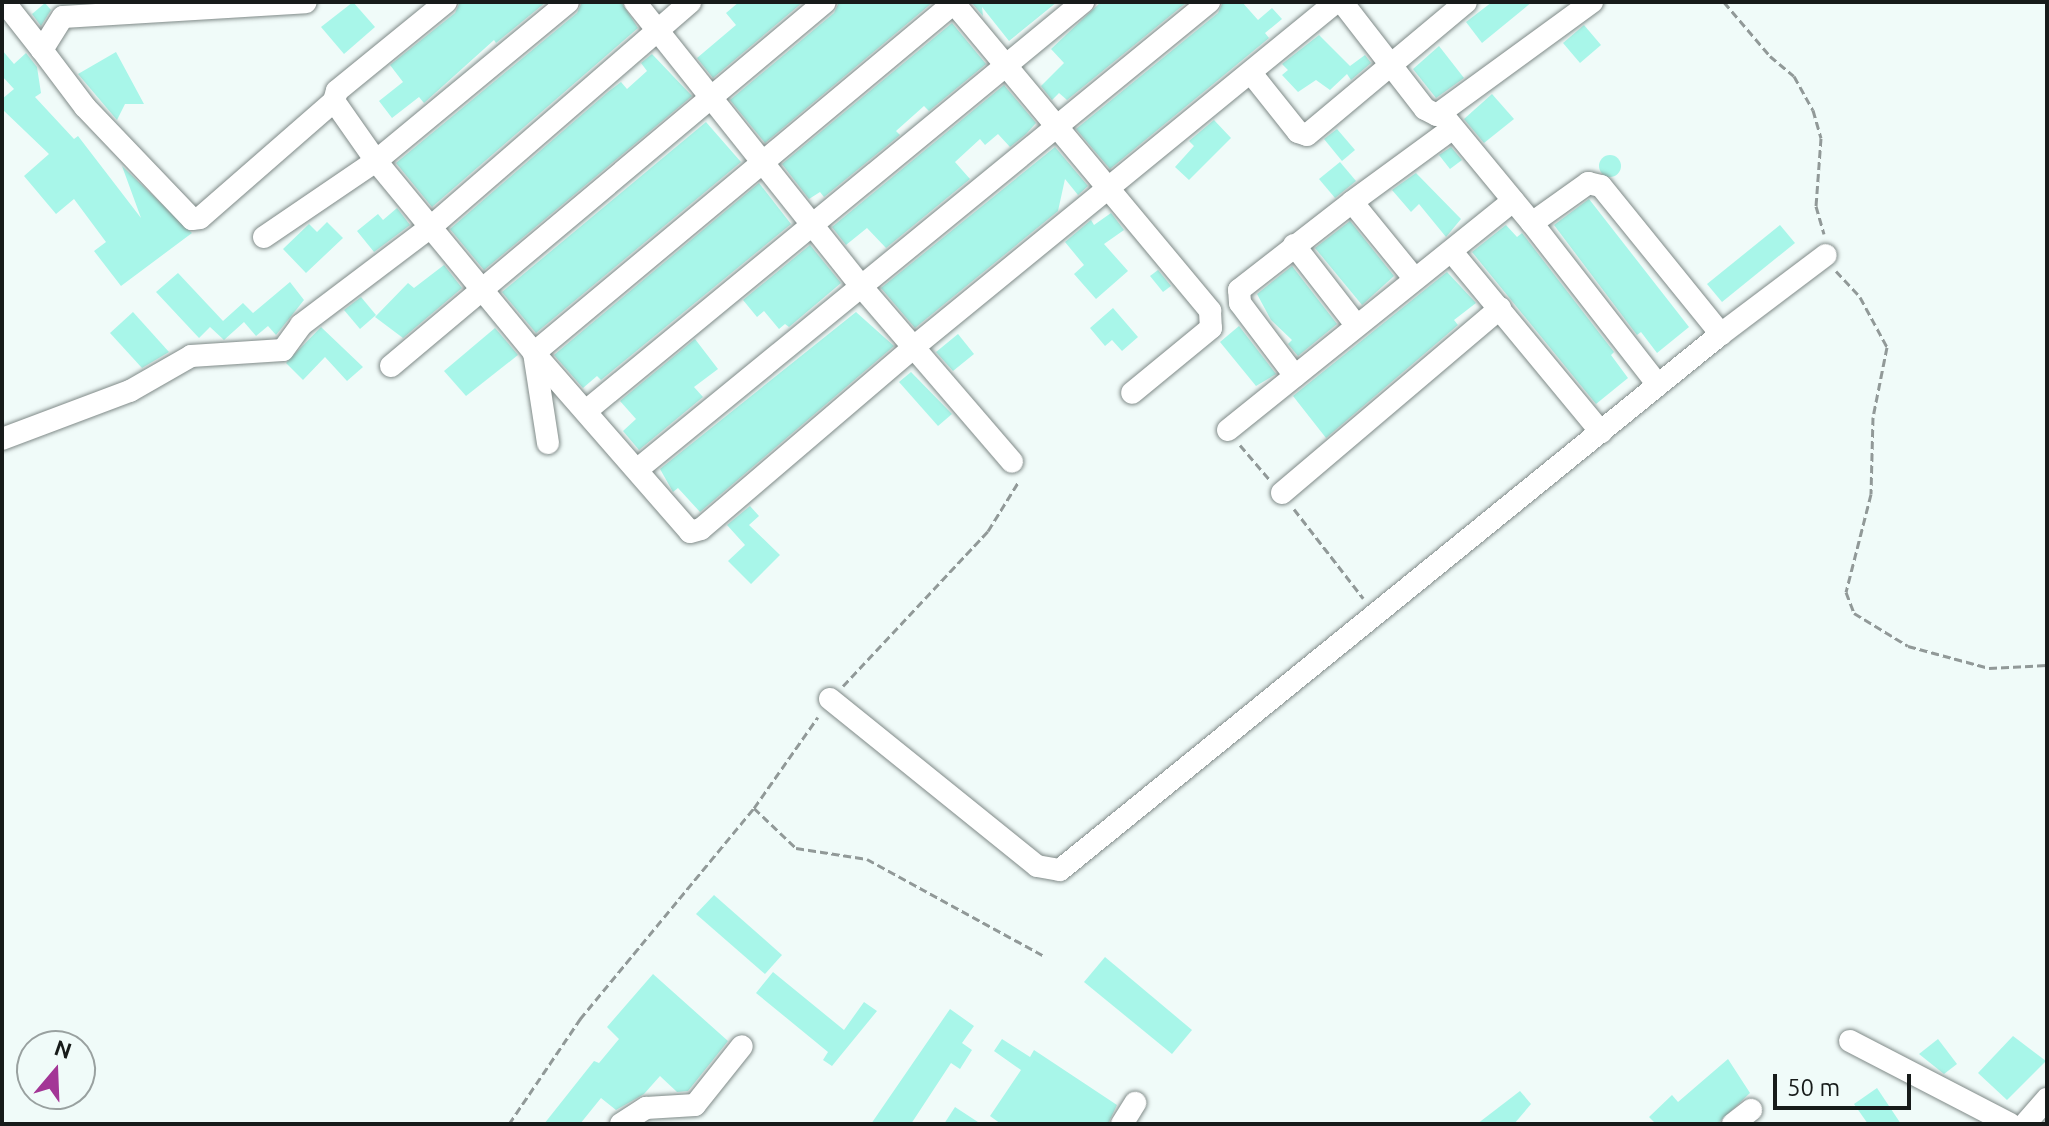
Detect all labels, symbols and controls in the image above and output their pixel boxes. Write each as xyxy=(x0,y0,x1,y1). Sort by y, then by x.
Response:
north arrow xyxy=(16,1030,96,1110)
text: N xyxy=(51,1034,75,1063)
scale bar xyxy=(1777,1058,1915,1108)
text: 50 m xyxy=(1787,1074,1840,1101)

